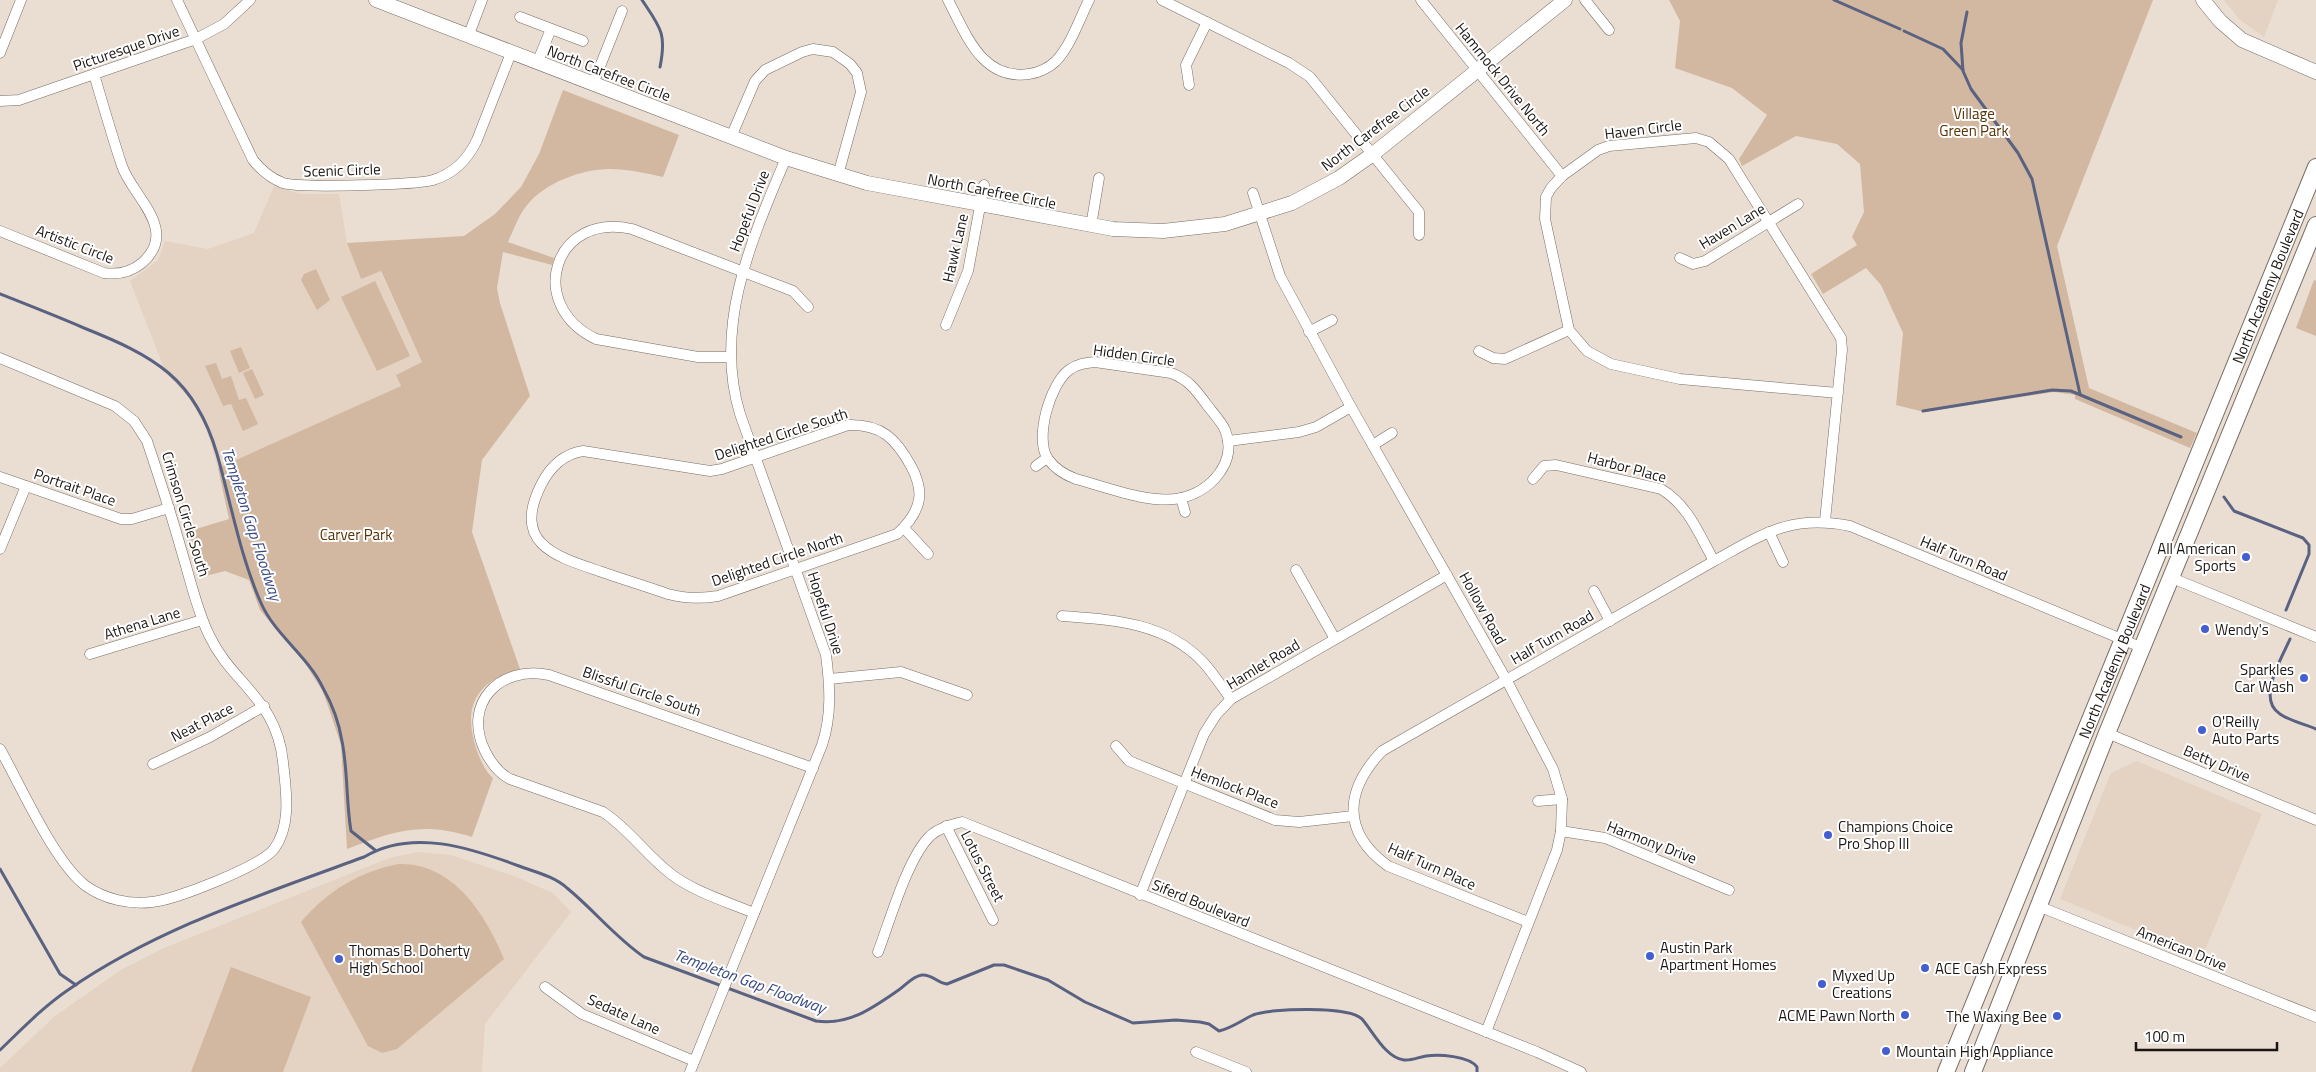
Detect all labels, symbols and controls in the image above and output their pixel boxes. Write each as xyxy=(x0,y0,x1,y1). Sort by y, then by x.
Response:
street label: Hammock Drive North xyxy=(1450,17,1556,141)
street label: Picturesque Drive xyxy=(70,19,182,77)
street label: North Carefree Circle xyxy=(544,39,674,107)
street label: North Carefree Circle xyxy=(1316,80,1434,176)
park label: Village Green Park xyxy=(1939,102,2009,142)
street label: Haven Circle xyxy=(1603,113,1683,145)
street label: Scenic Circle xyxy=(303,157,381,183)
street label: Hopeful Drive xyxy=(723,167,775,255)
street label: North Carefree Circle xyxy=(926,167,1058,215)
street label: Haven Lane xyxy=(1694,197,1770,255)
street label: North Academy Boulevard xyxy=(2225,205,2309,367)
street label: Hawk Lane xyxy=(936,211,974,285)
street label: Artistic Circle xyxy=(33,219,117,269)
street label: Hidden Circle xyxy=(1092,338,1176,372)
street label: Delighted Circle South xyxy=(712,402,850,466)
water label: Templeton Gap Floodway xyxy=(216,444,289,605)
street label: Harbor Place xyxy=(1585,445,1669,489)
street label: Crimson Circle South xyxy=(156,448,216,580)
street label: Portrait Place xyxy=(31,462,119,512)
park label: Carver Park xyxy=(320,523,392,546)
street label: Delighted Circle North xyxy=(708,526,846,592)
street label: Half Turn Road xyxy=(1917,529,2011,587)
place label: All American Sports xyxy=(2157,537,2236,577)
marker: All American Sports xyxy=(2240,551,2252,563)
street label: Hollow Road xyxy=(1454,567,1512,649)
street label: Hopeful Drive xyxy=(802,569,850,657)
street label: North Academy Boulevard xyxy=(2072,580,2156,742)
street label: Athena Lane xyxy=(101,600,183,646)
street label: Half Turn Road xyxy=(1506,604,1598,670)
place label: Wendy's xyxy=(2215,618,2269,641)
marker: Wendy's xyxy=(2199,623,2211,635)
street label: Hamlet Road xyxy=(1222,633,1304,695)
place label: Sparkles Car Wash xyxy=(2234,658,2294,698)
street label: Blissful Circle South xyxy=(579,660,705,722)
marker: Sparkles Car Wash xyxy=(2298,672,2310,684)
street label: Neat Place xyxy=(167,696,237,748)
place label: O'Reilly Auto Parts xyxy=(2212,710,2279,750)
marker: O'Reilly Auto Parts xyxy=(2196,724,2208,736)
street label: Betty Drive xyxy=(2180,739,2254,787)
street label: Hemlock Place xyxy=(1188,760,1282,814)
street label: Harmony Drive xyxy=(1604,814,1700,870)
place label: Champions Choice Pro Shop III xyxy=(1838,815,1953,855)
street label: Lotus Street xyxy=(955,826,1011,906)
marker: Champions Choice Pro Shop III xyxy=(1822,829,1834,841)
street label: Half Turn Place xyxy=(1384,836,1480,896)
street label: Siferd Boulevard xyxy=(1149,873,1253,933)
street label: American Drive xyxy=(2133,919,2231,977)
place label: Austin Park Apartment Homes xyxy=(1660,936,1777,976)
place label: Thomas B. Doherty High School xyxy=(349,939,470,979)
water label: Templeton Gap Floodway xyxy=(671,942,831,1020)
marker: Austin Park Apartment Homes xyxy=(1644,950,1656,962)
marker: Thomas B. Doherty High School xyxy=(333,953,345,965)
place label: ACE Cash Express xyxy=(1935,957,2047,980)
marker: ACE Cash Express xyxy=(1919,962,1931,974)
place label: Myxed Up Creations xyxy=(1832,964,1895,1004)
marker: Myxed Up Creations xyxy=(1816,978,1828,990)
street label: Sedate Lane xyxy=(584,988,664,1040)
place label: ACME Pawn North xyxy=(1778,1004,1895,1027)
place label: The Waxing Bee xyxy=(1946,1005,2047,1028)
marker: ACME Pawn North xyxy=(1899,1009,1911,1021)
marker: The Waxing Bee xyxy=(2051,1010,2063,1022)
scale bar xyxy=(2136,1020,2277,1052)
text: 100 m xyxy=(2144,1025,2185,1048)
place label: Mountain High Appliance xyxy=(1896,1040,2053,1063)
marker: Mountain High Appliance xyxy=(1880,1045,1892,1057)

